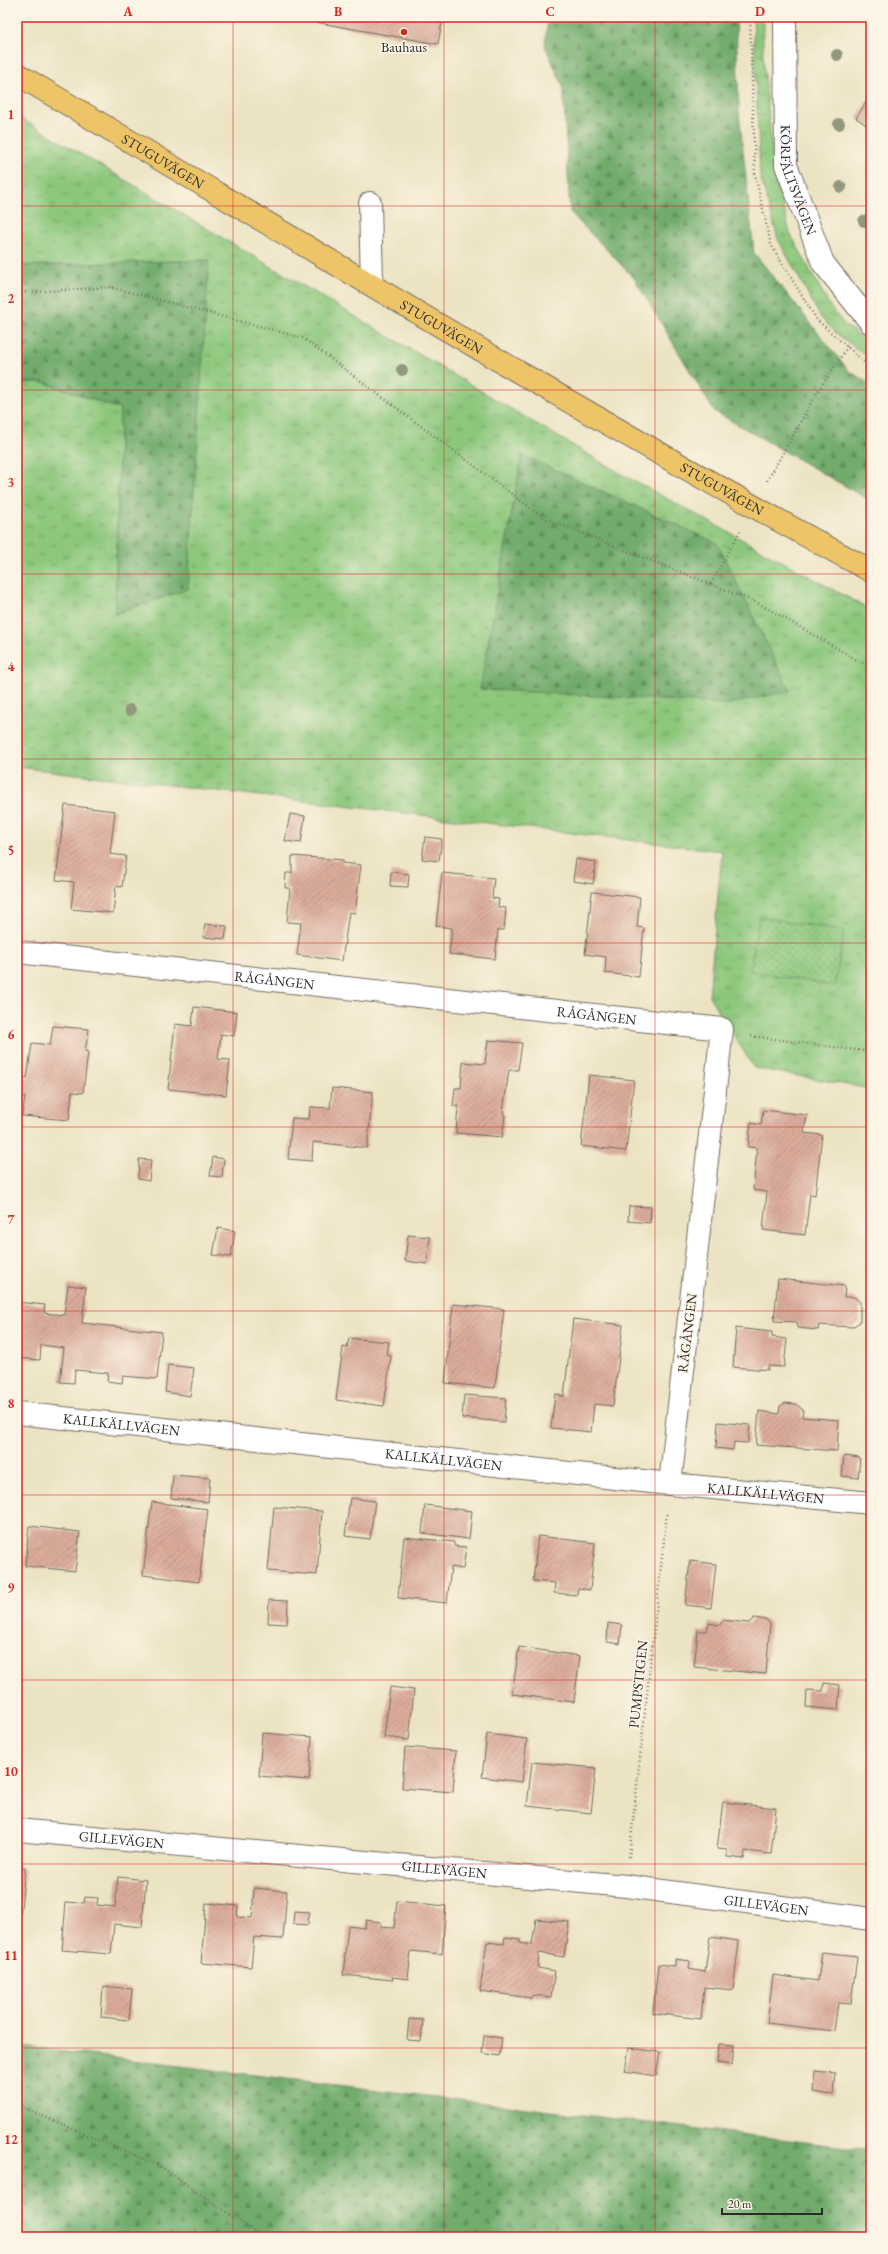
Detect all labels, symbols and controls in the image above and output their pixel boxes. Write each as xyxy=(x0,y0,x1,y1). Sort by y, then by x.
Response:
text: A xyxy=(122,3,133,20)
text: B xyxy=(334,3,342,20)
text: C xyxy=(545,3,555,20)
text: D xyxy=(755,3,765,20)
marker: Bauhaus xyxy=(399,27,409,37)
place label: Bauhaus xyxy=(381,38,427,56)
text: 1 xyxy=(8,106,15,123)
street label: KÖRFÄLTSVÄGEN xyxy=(776,125,821,238)
street label: STUGUVÄGEN xyxy=(119,129,208,193)
text: 2 xyxy=(8,290,15,307)
street label: STUGUVÄGEN xyxy=(397,295,486,358)
street label: STUGUVÄGEN xyxy=(677,458,767,519)
text: 3 xyxy=(8,474,15,491)
text: 4 xyxy=(8,658,15,675)
text: 5 xyxy=(8,842,14,859)
street label: RÅGÅNGEN xyxy=(234,967,315,993)
street label: RÅGÅNGEN xyxy=(556,1002,637,1029)
text: 6 xyxy=(8,1026,15,1043)
text: 7 xyxy=(8,1211,15,1228)
street label: RÅGÅNGEN xyxy=(673,1292,701,1374)
text: 8 xyxy=(8,1395,15,1412)
street label: KALLKÄLLVÄGEN xyxy=(62,1409,181,1440)
street label: KALLKÄLLVÄGEN xyxy=(384,1444,503,1475)
street label: KALLKÄLLVÄGEN xyxy=(706,1479,825,1508)
text: 9 xyxy=(8,1579,15,1596)
street label: PUMPSTIGEN xyxy=(624,1639,652,1729)
text: 10 xyxy=(4,1763,18,1780)
street label: GILLEVÄGEN xyxy=(78,1827,165,1852)
street label: GILLEVÄGEN xyxy=(401,1856,488,1882)
street label: GILLEVÄGEN xyxy=(723,1890,810,1919)
text: 11 xyxy=(4,1947,18,1964)
text: 12 xyxy=(4,2131,18,2148)
scale bar xyxy=(722,2190,822,2216)
text: 20 m xyxy=(728,2196,752,2212)

